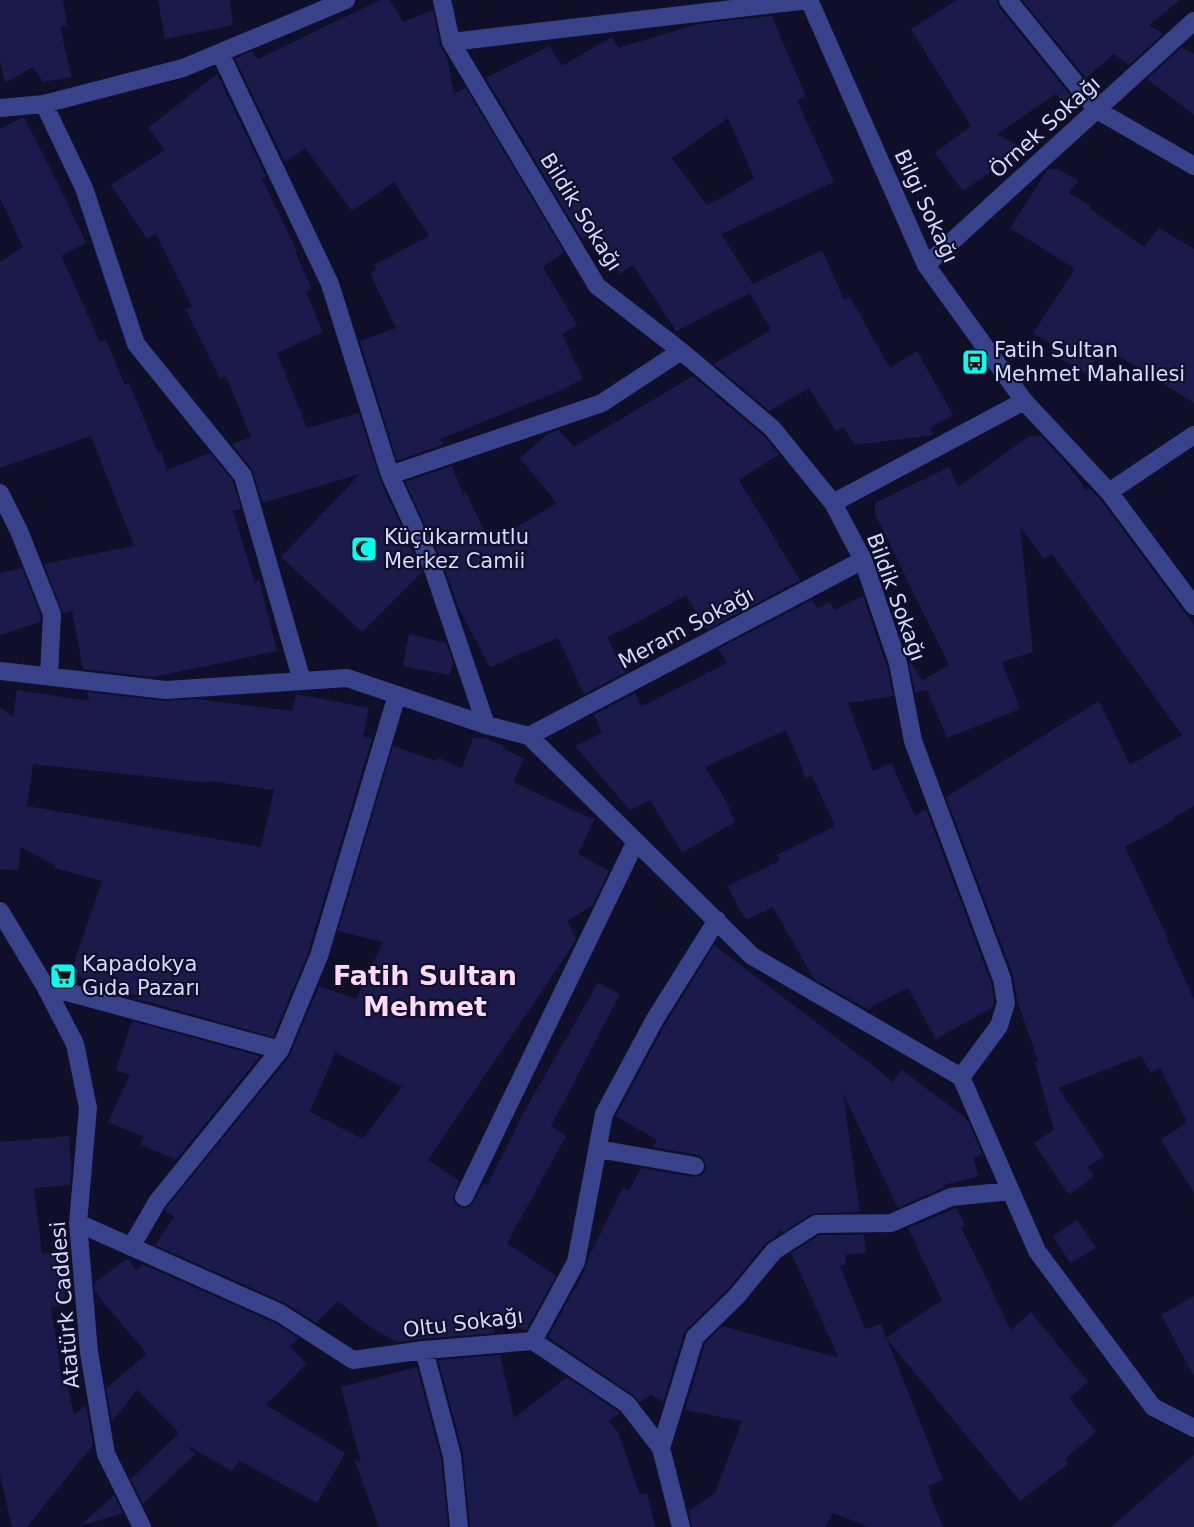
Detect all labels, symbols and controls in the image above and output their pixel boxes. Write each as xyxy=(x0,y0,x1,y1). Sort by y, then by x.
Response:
street label: Örnek Sokağı xyxy=(984,71,1105,183)
street label: Bilgi Sokağı xyxy=(889,146,963,266)
street label: Bildik Sokağı xyxy=(535,149,627,275)
place label: Fatih Sultan Mehmet Mahallesi xyxy=(994,338,1185,386)
bus stop icon: Fatih Sultan Mehmet Mahallesi xyxy=(960,347,990,377)
place label: Küçükarmutlu Merkez Camii xyxy=(384,525,529,573)
street label: Bildik Sokağı xyxy=(862,530,930,664)
mosque icon: Küçükarmutlu Merkez Camii xyxy=(349,534,379,564)
street label: Meram Sokağı xyxy=(614,582,758,674)
place label: Kapadokya Gıda Pazarı xyxy=(82,952,200,1000)
district label: Fatih Sultan Mehmet xyxy=(333,960,517,1022)
supermarket icon: Kapadokya Gıda Pazarı xyxy=(48,961,78,991)
street label: Atatürk Caddesi xyxy=(46,1220,84,1390)
street label: Oltu Sokağı xyxy=(402,1304,524,1342)

